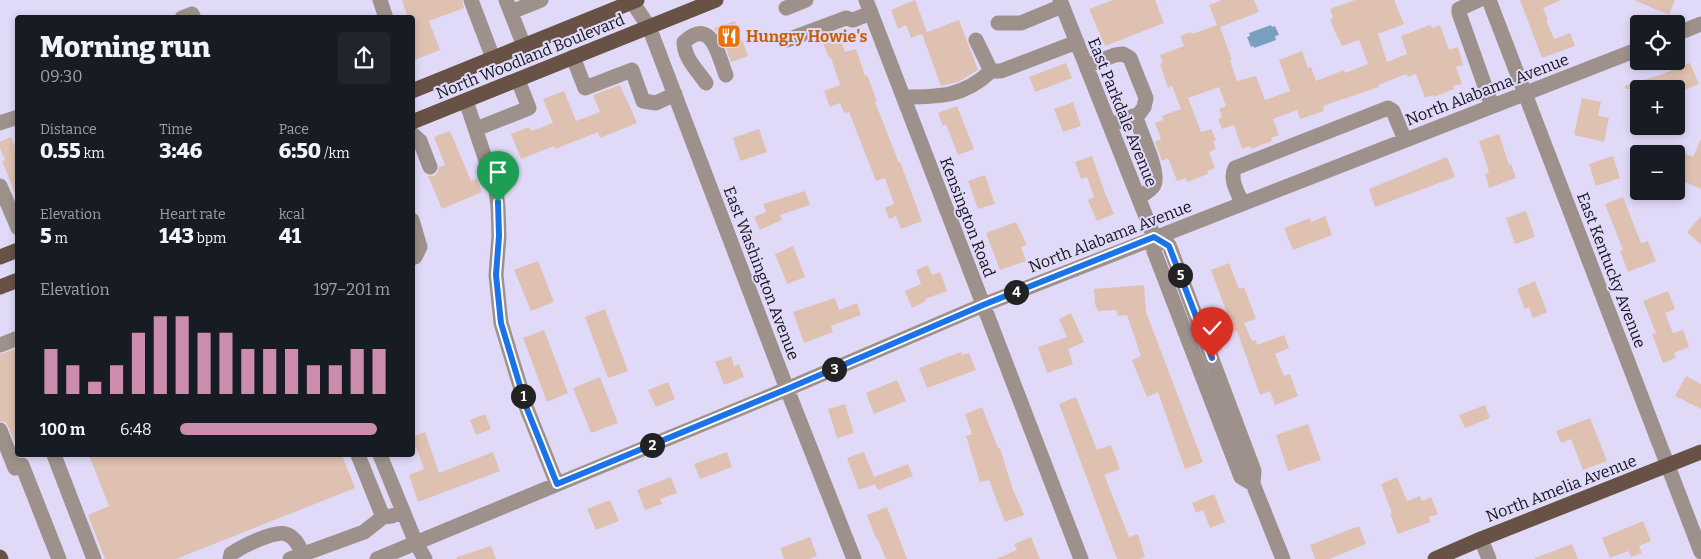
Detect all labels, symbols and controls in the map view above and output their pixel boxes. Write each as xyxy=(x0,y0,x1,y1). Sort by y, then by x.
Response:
street label: North Woodland Boulevard xyxy=(433,10,628,103)
map controls xyxy=(1630,15,1685,200)
button: locate xyxy=(1630,15,1685,70)
restaurant icon: Hungry Howie's xyxy=(716,23,742,49)
place label: Hungry Howie's xyxy=(746,27,867,46)
text: Morning run xyxy=(40,31,210,64)
button: share xyxy=(338,32,390,84)
street label: East Parkdale Avenue xyxy=(1084,35,1161,189)
street label: North Alabama Avenue xyxy=(1403,50,1571,129)
text: 09:30 xyxy=(40,67,82,86)
button: + xyxy=(1630,80,1685,135)
text: Distance xyxy=(40,121,97,138)
text: Time xyxy=(159,121,192,138)
text: Pace xyxy=(279,121,309,138)
text: 0.55 xyxy=(40,138,81,164)
text: 3:46 xyxy=(159,138,202,164)
text: 6:50 xyxy=(279,138,321,164)
text: km xyxy=(81,145,105,162)
text: /km xyxy=(321,145,350,162)
button: − xyxy=(1630,145,1685,200)
pin xyxy=(477,151,519,202)
street label: Kensington Road xyxy=(936,155,999,280)
icon: arrive xyxy=(484,158,512,186)
street label: East Washington Avenue xyxy=(720,184,803,363)
street label: East Kentucky Avenue xyxy=(1573,190,1650,351)
street label: North Alabama Avenue xyxy=(1026,197,1194,276)
text: Elevation xyxy=(40,206,101,223)
text: Heart rate xyxy=(159,206,226,223)
text: kcal xyxy=(279,206,305,223)
text: 5 xyxy=(40,223,52,249)
text: 143 xyxy=(159,223,194,249)
text: 41 xyxy=(279,223,301,249)
text: m xyxy=(52,230,68,247)
text: bpm xyxy=(194,230,226,247)
pin: 5 xyxy=(1168,262,1192,288)
text: 5 xyxy=(1177,267,1184,284)
text: Elevation xyxy=(40,280,110,299)
text: 197–201 m xyxy=(313,280,390,299)
pin: 4 xyxy=(1004,280,1028,304)
text: 4 xyxy=(1012,284,1021,301)
pin xyxy=(1191,307,1233,358)
icon: check xyxy=(1198,314,1226,342)
pin: 3 xyxy=(822,356,846,382)
text: 3 xyxy=(830,361,839,378)
pin: 1 xyxy=(510,384,536,408)
text: 1 xyxy=(520,388,527,405)
text: 100 m xyxy=(40,420,85,439)
text: 6:48 xyxy=(120,420,152,439)
pin: 2 xyxy=(640,432,664,458)
text: 2 xyxy=(649,437,656,454)
street label: North Amelia Avenue xyxy=(1483,451,1639,526)

